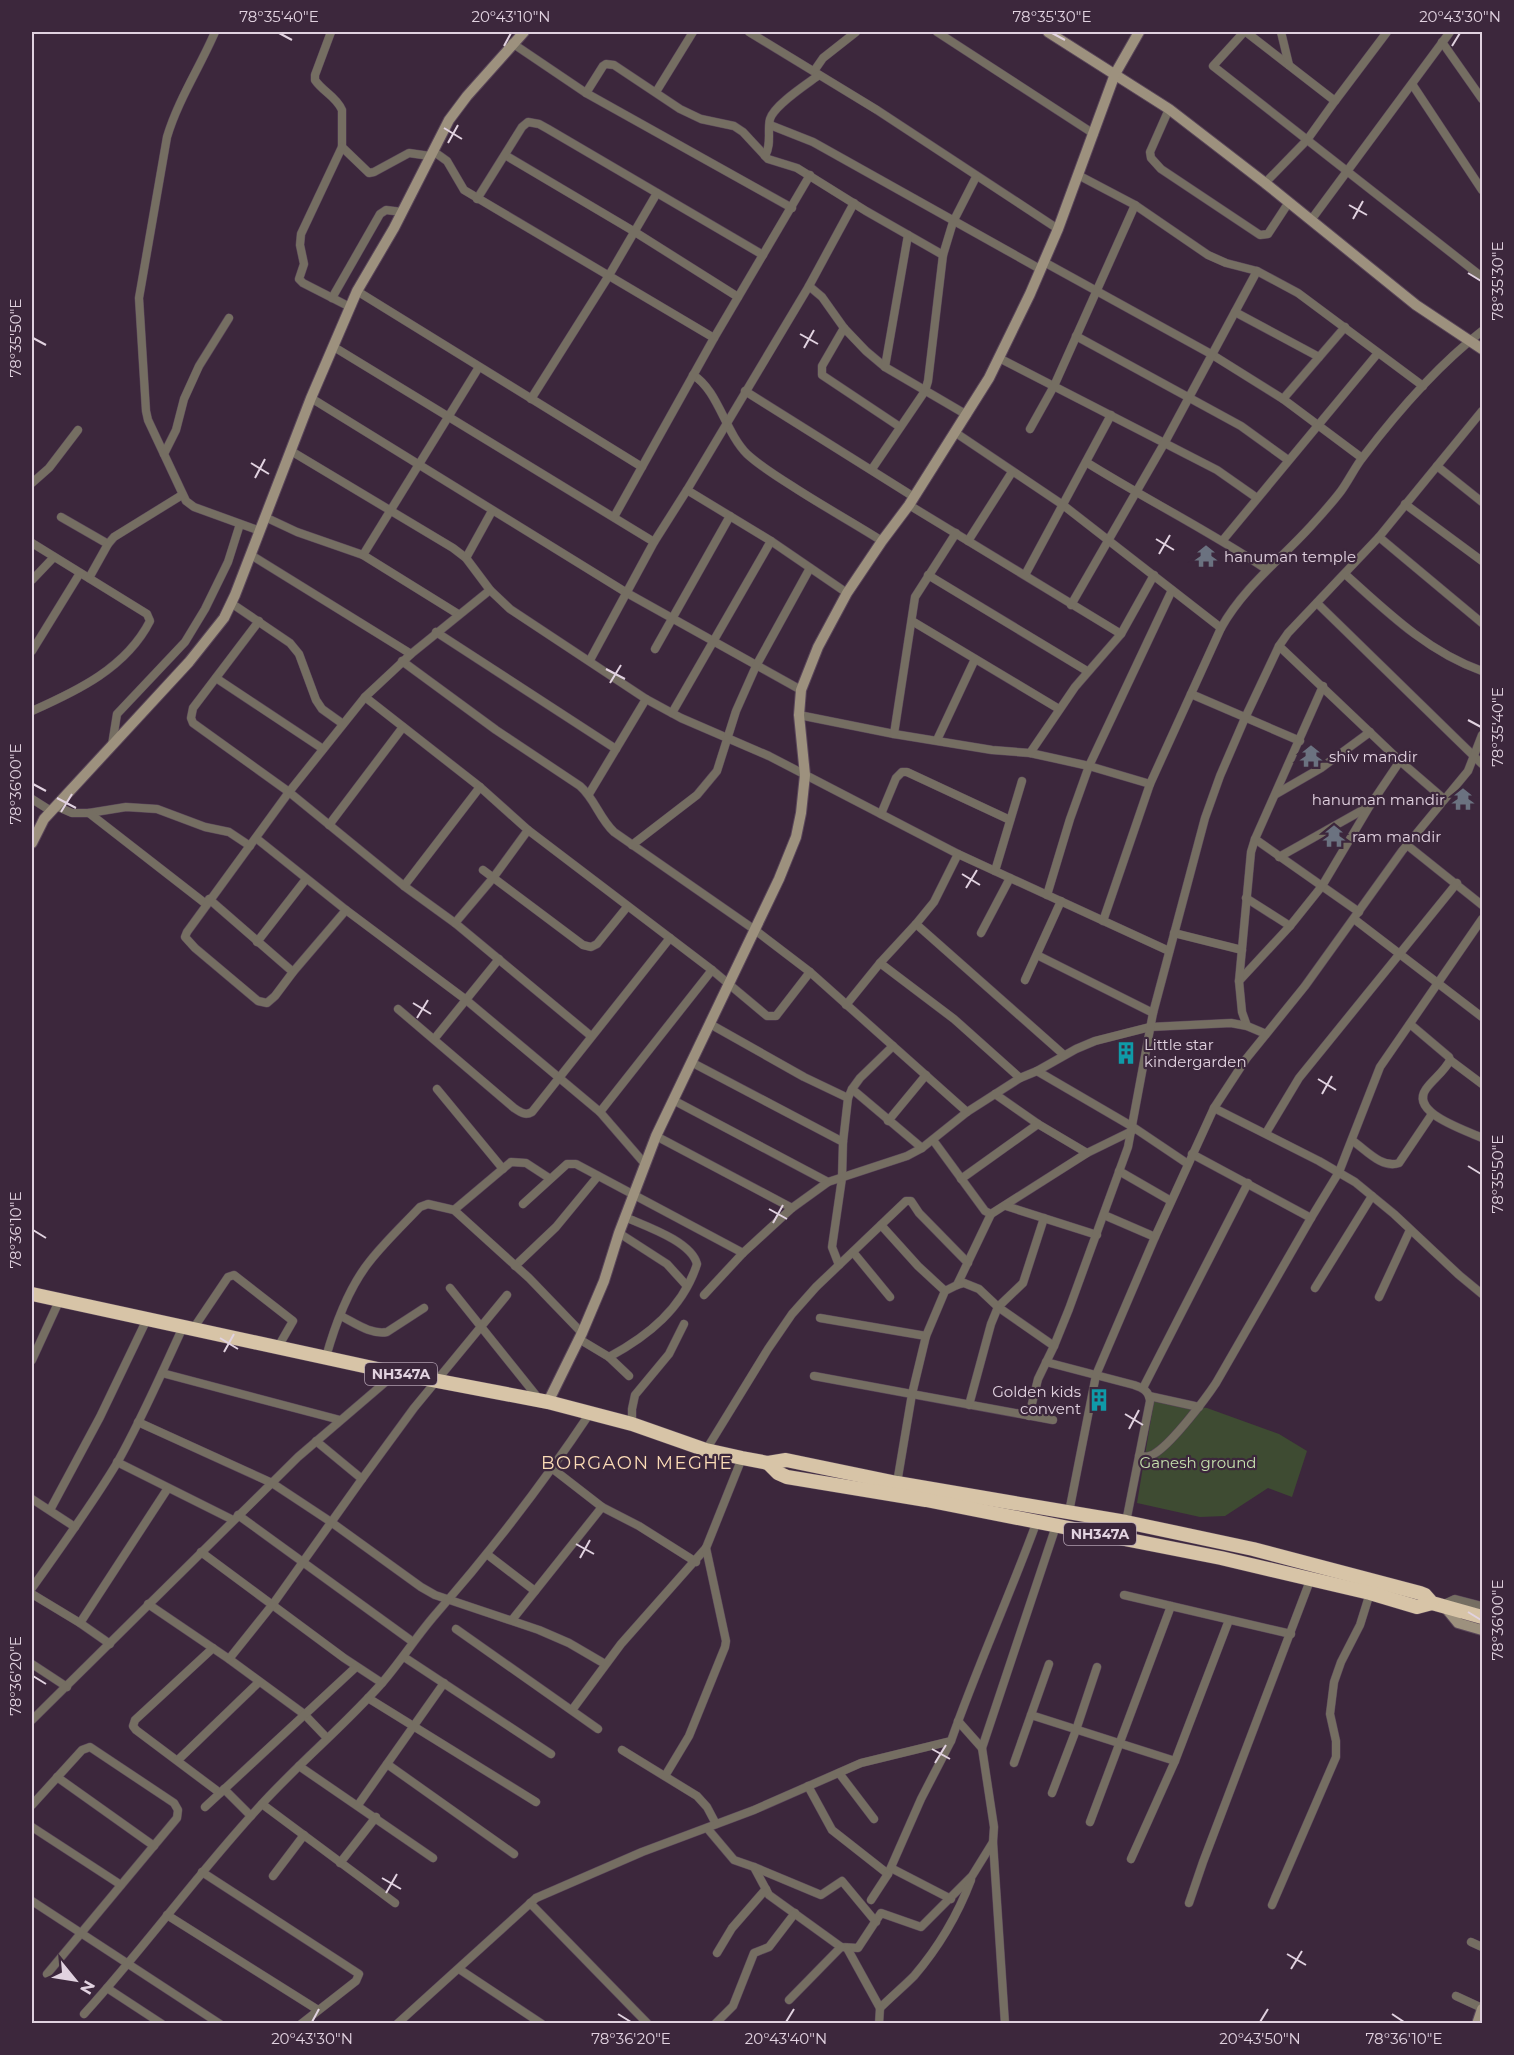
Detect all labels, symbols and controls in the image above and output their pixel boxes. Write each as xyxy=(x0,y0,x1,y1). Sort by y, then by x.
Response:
text: 78°35'40"E xyxy=(239,7,319,26)
text: 20°43'10"N xyxy=(471,7,551,26)
text: 78°35'30"E xyxy=(1013,7,1091,26)
text: 20°43'30"N xyxy=(1419,7,1501,26)
text: 78°35'30"E xyxy=(1488,242,1507,320)
text: 78°35'50"E xyxy=(6,299,25,377)
temple icon: hanuman temple xyxy=(1193,543,1219,569)
place label: hanuman temple xyxy=(1224,547,1356,566)
text: 78°35'40"E xyxy=(1488,687,1507,767)
temple icon: shiv mandir xyxy=(1298,743,1324,769)
text: 78°36'00"E xyxy=(6,744,25,824)
place label: shiv mandir xyxy=(1329,747,1418,766)
temple icon: hanuman mandir xyxy=(1450,786,1476,812)
place label: hanuman mandir xyxy=(1312,790,1445,809)
temple icon: ram mandir xyxy=(1321,823,1347,849)
place label: ram mandir xyxy=(1352,827,1441,846)
place label: Little star kindergarden xyxy=(1144,1035,1247,1071)
building icon: Little star kindergarden xyxy=(1113,1040,1139,1066)
text: 78°35'50"E xyxy=(1488,1135,1507,1213)
text: 78°36'10"E xyxy=(6,1192,25,1268)
road number: NH347A xyxy=(365,1363,437,1385)
place label: Golden kids convent xyxy=(992,1382,1081,1418)
building icon: Golden kids convent xyxy=(1086,1387,1112,1413)
district label: BORGAON MEGHE xyxy=(541,1452,733,1474)
park label: Ganesh ground xyxy=(1140,1453,1256,1472)
road number: NH347A xyxy=(1064,1523,1136,1545)
text: 78°36'00"E xyxy=(1488,1580,1507,1660)
text: 78°36'20"E xyxy=(6,1636,25,1716)
north arrow xyxy=(45,1950,105,2010)
text: N xyxy=(76,1977,99,1998)
text: 20°43'30"N xyxy=(271,2029,353,2048)
text: 78°36'20"E xyxy=(591,2029,671,2048)
text: 20°43'40"N xyxy=(745,2029,827,2048)
text: 20°43'50"N xyxy=(1219,2029,1301,2048)
text: 78°36'10"E xyxy=(1366,2029,1442,2048)

